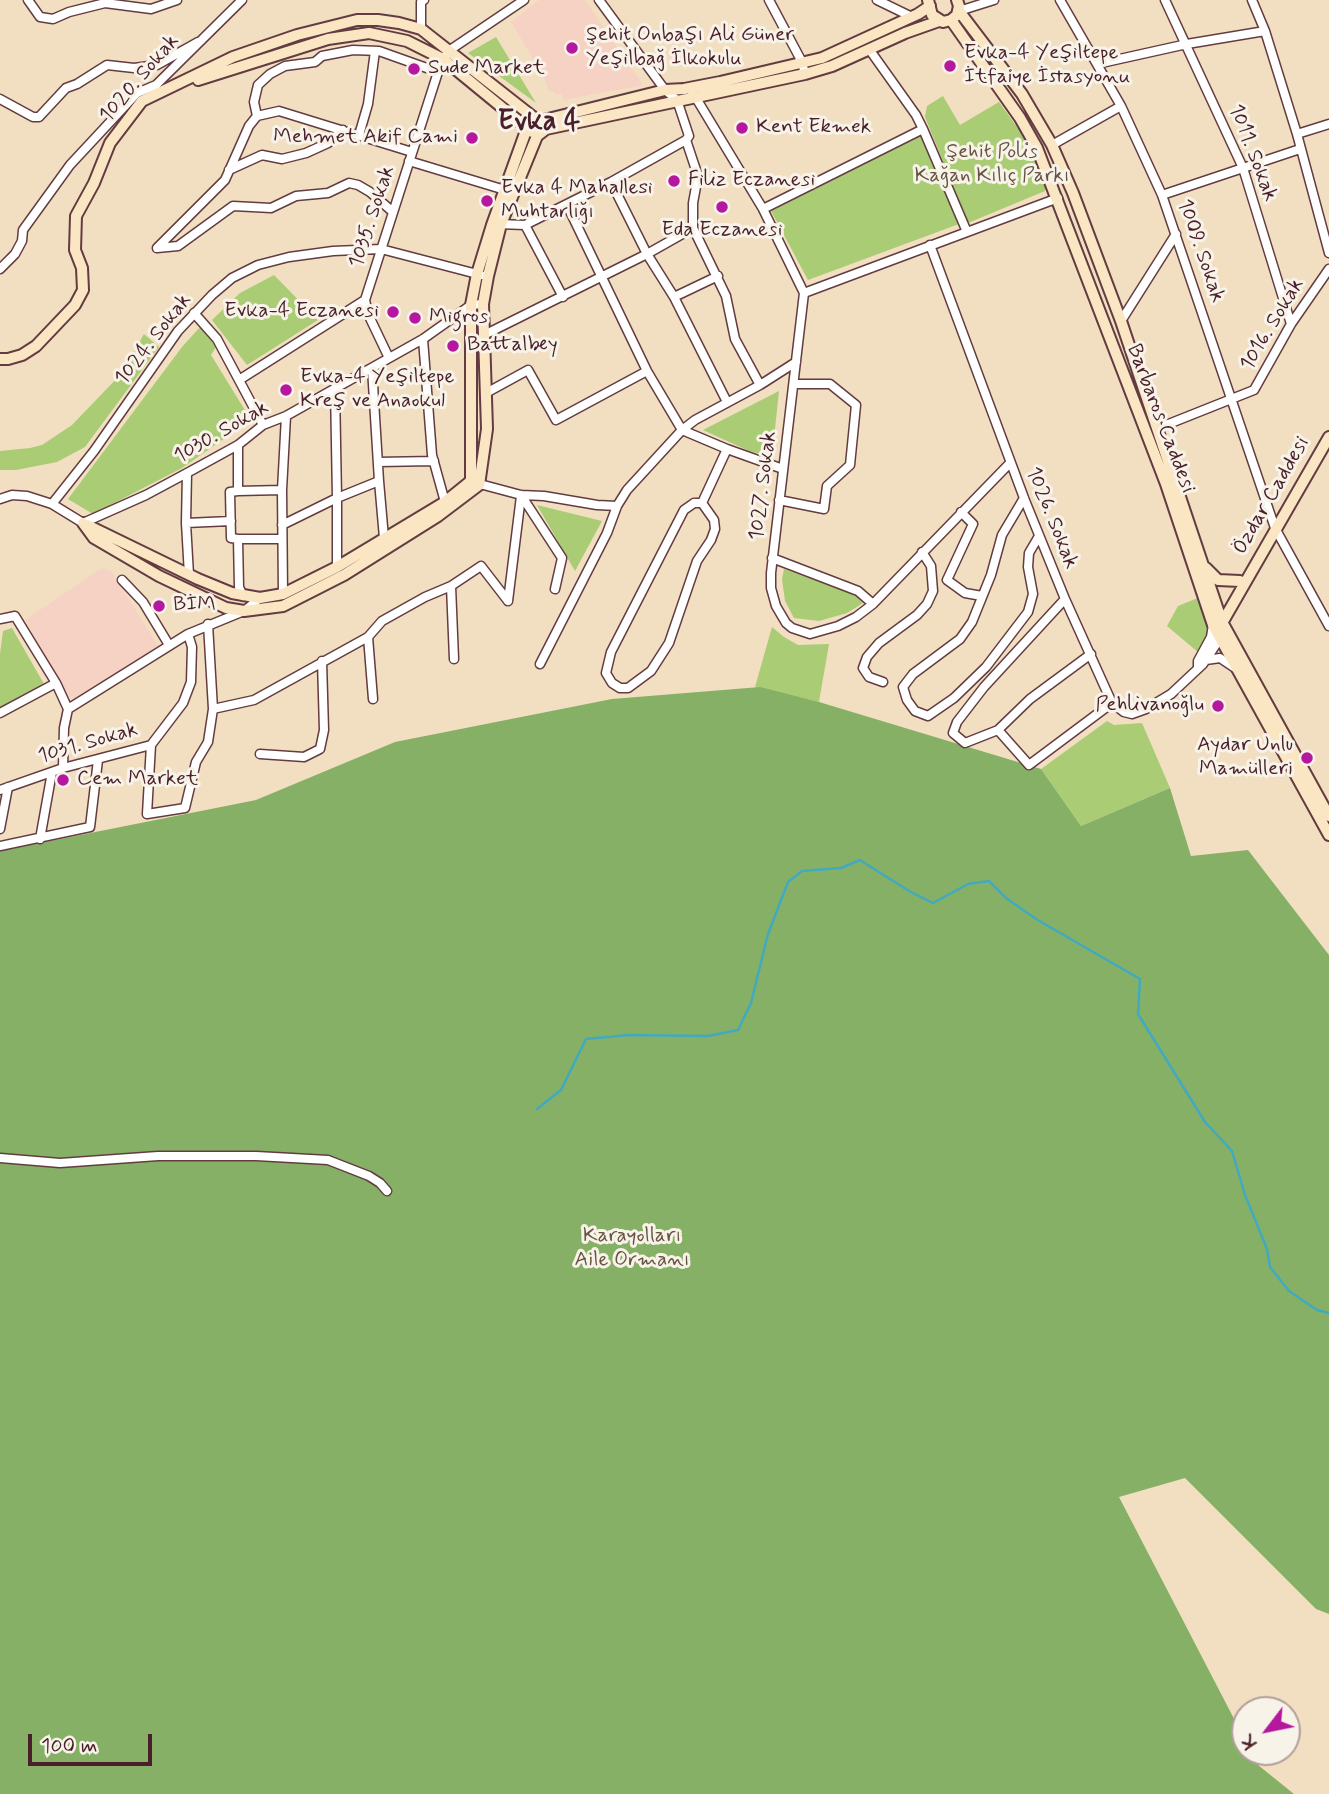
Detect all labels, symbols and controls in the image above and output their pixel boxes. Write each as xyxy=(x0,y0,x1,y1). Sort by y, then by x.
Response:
place label: Şehit Onbaşı Ali Güner Yeşilbağ İlkokulu xyxy=(586,23,794,73)
street label: 1020. Sokak xyxy=(95,30,185,128)
marker: Şehit Onbaşı Ali Güner Yeşilbağ İlkokulu xyxy=(564,40,580,56)
place label: Evka-4 Yeşiltepe İtfaiye İstasyonu xyxy=(964,41,1130,91)
place label: Sude Market xyxy=(428,56,545,82)
marker: Evka-4 Yeşiltepe İtfaiye İstasyonu xyxy=(942,58,958,74)
marker: Sude Market xyxy=(406,61,422,77)
street label: 1011. Sokak xyxy=(1222,101,1282,205)
district label: Evka 4 xyxy=(498,106,580,140)
place label: Kent Ekmek xyxy=(756,115,871,141)
marker: Kent Ekmek xyxy=(734,120,750,136)
place label: Mehmet Akif Cami xyxy=(273,125,458,151)
marker: Mehmet Akif Cami xyxy=(464,130,480,146)
park label: Şehit Polis Kağan Kılıç Parkı xyxy=(914,140,1070,190)
street label: 1035. Sokak xyxy=(345,163,401,271)
place label: Filiz Eczanesi xyxy=(688,168,815,194)
marker: Filiz Eczanesi xyxy=(666,173,682,189)
place label: Evka 4 Mahallesi Muhtarlığı xyxy=(501,176,653,226)
marker: Evka 4 Mahallesi Muhtarlığı xyxy=(479,193,495,209)
street label: 1009. Sokak xyxy=(1171,196,1229,306)
marker: Eda Eczanesi xyxy=(714,199,730,215)
place label: Eda Eczanesi xyxy=(661,218,783,244)
street label: 1016. Sokak xyxy=(1236,274,1310,376)
street label: 1024. Sokak xyxy=(110,289,198,391)
place label: Evka-4 Eczanesi xyxy=(224,299,379,325)
marker: Evka-4 Eczanesi xyxy=(385,304,401,320)
place label: Migros xyxy=(429,305,488,331)
marker: Migros xyxy=(407,310,423,326)
place label: Battalbey xyxy=(467,333,558,359)
marker: Battalbey xyxy=(445,338,461,354)
street label: Barbaros Caddesi xyxy=(1120,341,1200,497)
place label: Evka-4 Yeşiltepe Kreş ve Anaokul xyxy=(300,365,454,415)
marker: Evka-4 Yeşiltepe Kreş ve Anaokul xyxy=(278,382,294,398)
street label: 1030. Sokak xyxy=(170,396,274,470)
street label: 1027. Sokak xyxy=(745,430,783,542)
street label: Özdar Caddesi xyxy=(1228,433,1316,559)
street label: 1026. Sokak xyxy=(1019,463,1083,573)
place label: BİM xyxy=(173,593,216,619)
marker: BİM xyxy=(151,598,167,614)
place label: Pehlivanoğlu xyxy=(1095,693,1204,719)
marker: Pehlivanoğlu xyxy=(1210,698,1226,714)
street label: 1031. Sokak xyxy=(35,718,141,770)
place label: Aydar Unlu Mamülleri xyxy=(1197,733,1293,783)
marker: Aydar Unlu Mamülleri xyxy=(1299,750,1315,766)
place label: Cem Market xyxy=(77,767,198,793)
marker: Cem Market xyxy=(55,772,71,788)
park label: Karayolları Aile Ormanı xyxy=(575,1224,689,1274)
north arrow xyxy=(1231,1696,1301,1766)
scale bar xyxy=(32,1720,156,1764)
text: K xyxy=(1235,1729,1264,1754)
text: 100 m xyxy=(41,1732,97,1760)

